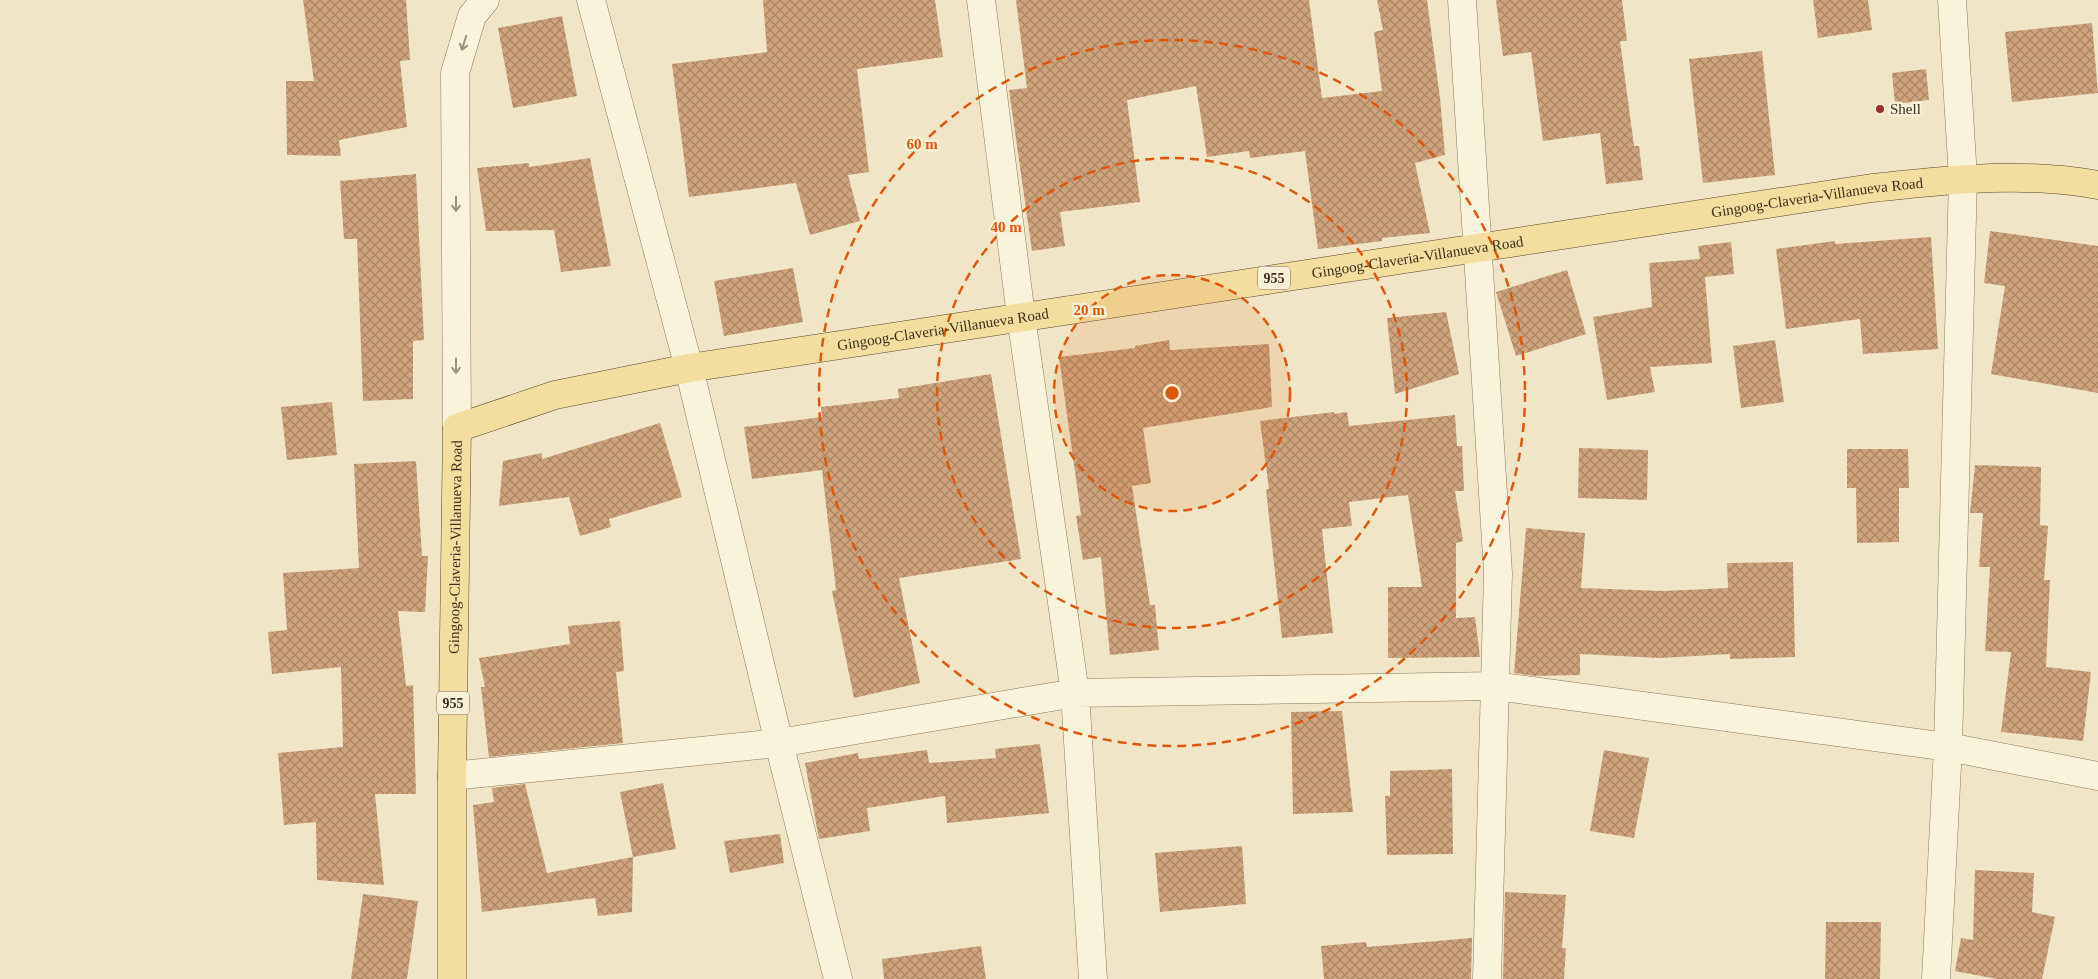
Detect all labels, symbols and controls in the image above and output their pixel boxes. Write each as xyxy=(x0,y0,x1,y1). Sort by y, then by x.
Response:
one-way arrow xyxy=(459,34,469,50)
place label: Shell xyxy=(1890,101,1921,117)
marker: Shell xyxy=(1874,103,1886,115)
text: 60 m xyxy=(906,136,938,152)
street label: Gingoog-Claveria-Villanueva Road xyxy=(1710,175,1924,220)
one-way arrow xyxy=(451,196,461,212)
text: 40 m xyxy=(990,219,1022,235)
street label: Gingoog-Claveria-Villanueva Road xyxy=(1311,233,1525,281)
road number: 955 xyxy=(1258,266,1290,290)
text: 20 m xyxy=(1073,302,1105,318)
street label: Gingoog-Claveria-Villanueva Road xyxy=(836,305,1050,353)
one-way arrow xyxy=(452,358,461,374)
centre of rings xyxy=(1163,384,1181,402)
street label: Gingoog-Claveria-Villanueva Road xyxy=(446,440,465,654)
road number: 955 xyxy=(437,691,469,714)

